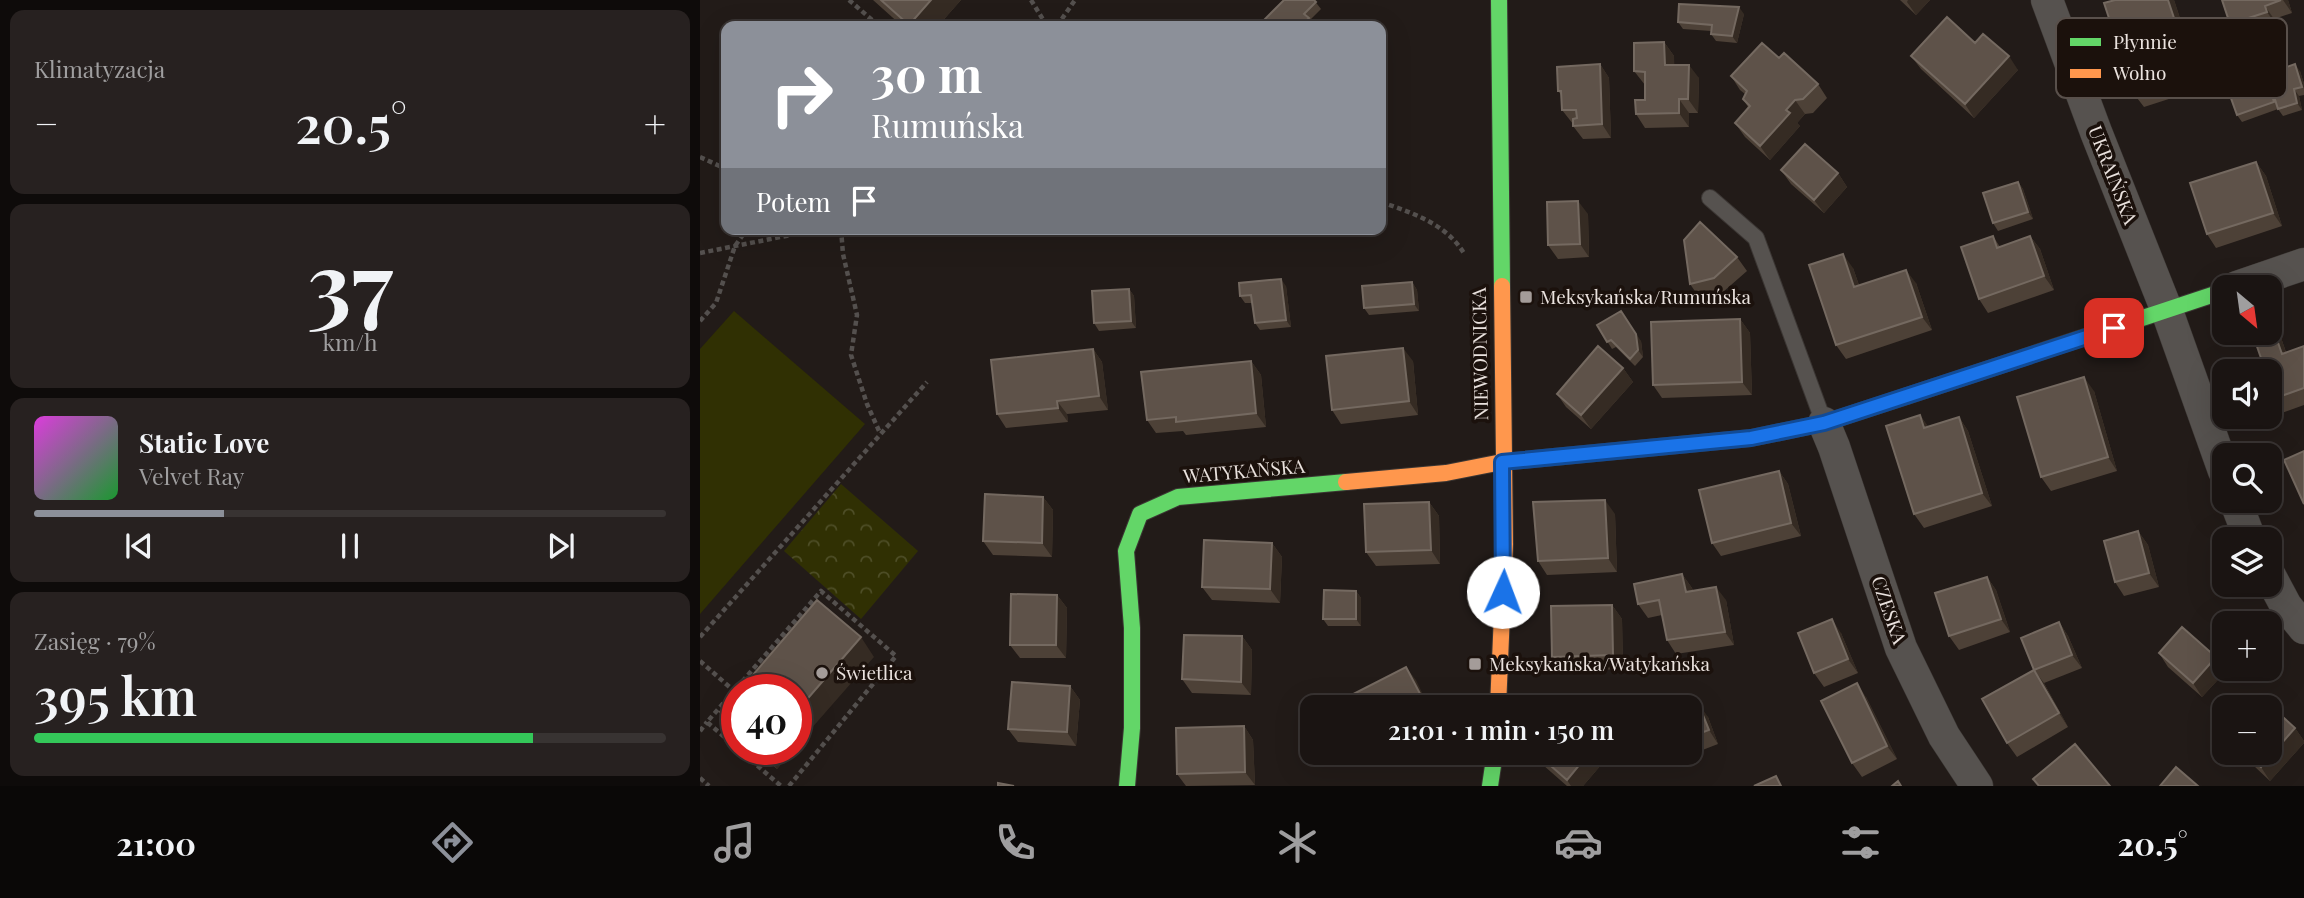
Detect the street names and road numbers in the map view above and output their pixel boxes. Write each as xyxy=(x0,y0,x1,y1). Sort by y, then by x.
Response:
street label: UKRAIŃSKA xyxy=(2083,122,2145,229)
street label: NIEWODNICKA xyxy=(1465,286,1493,421)
street label: WATYKAŃSKA xyxy=(1181,452,1307,488)
street label: CZESKA xyxy=(1866,572,1914,648)

